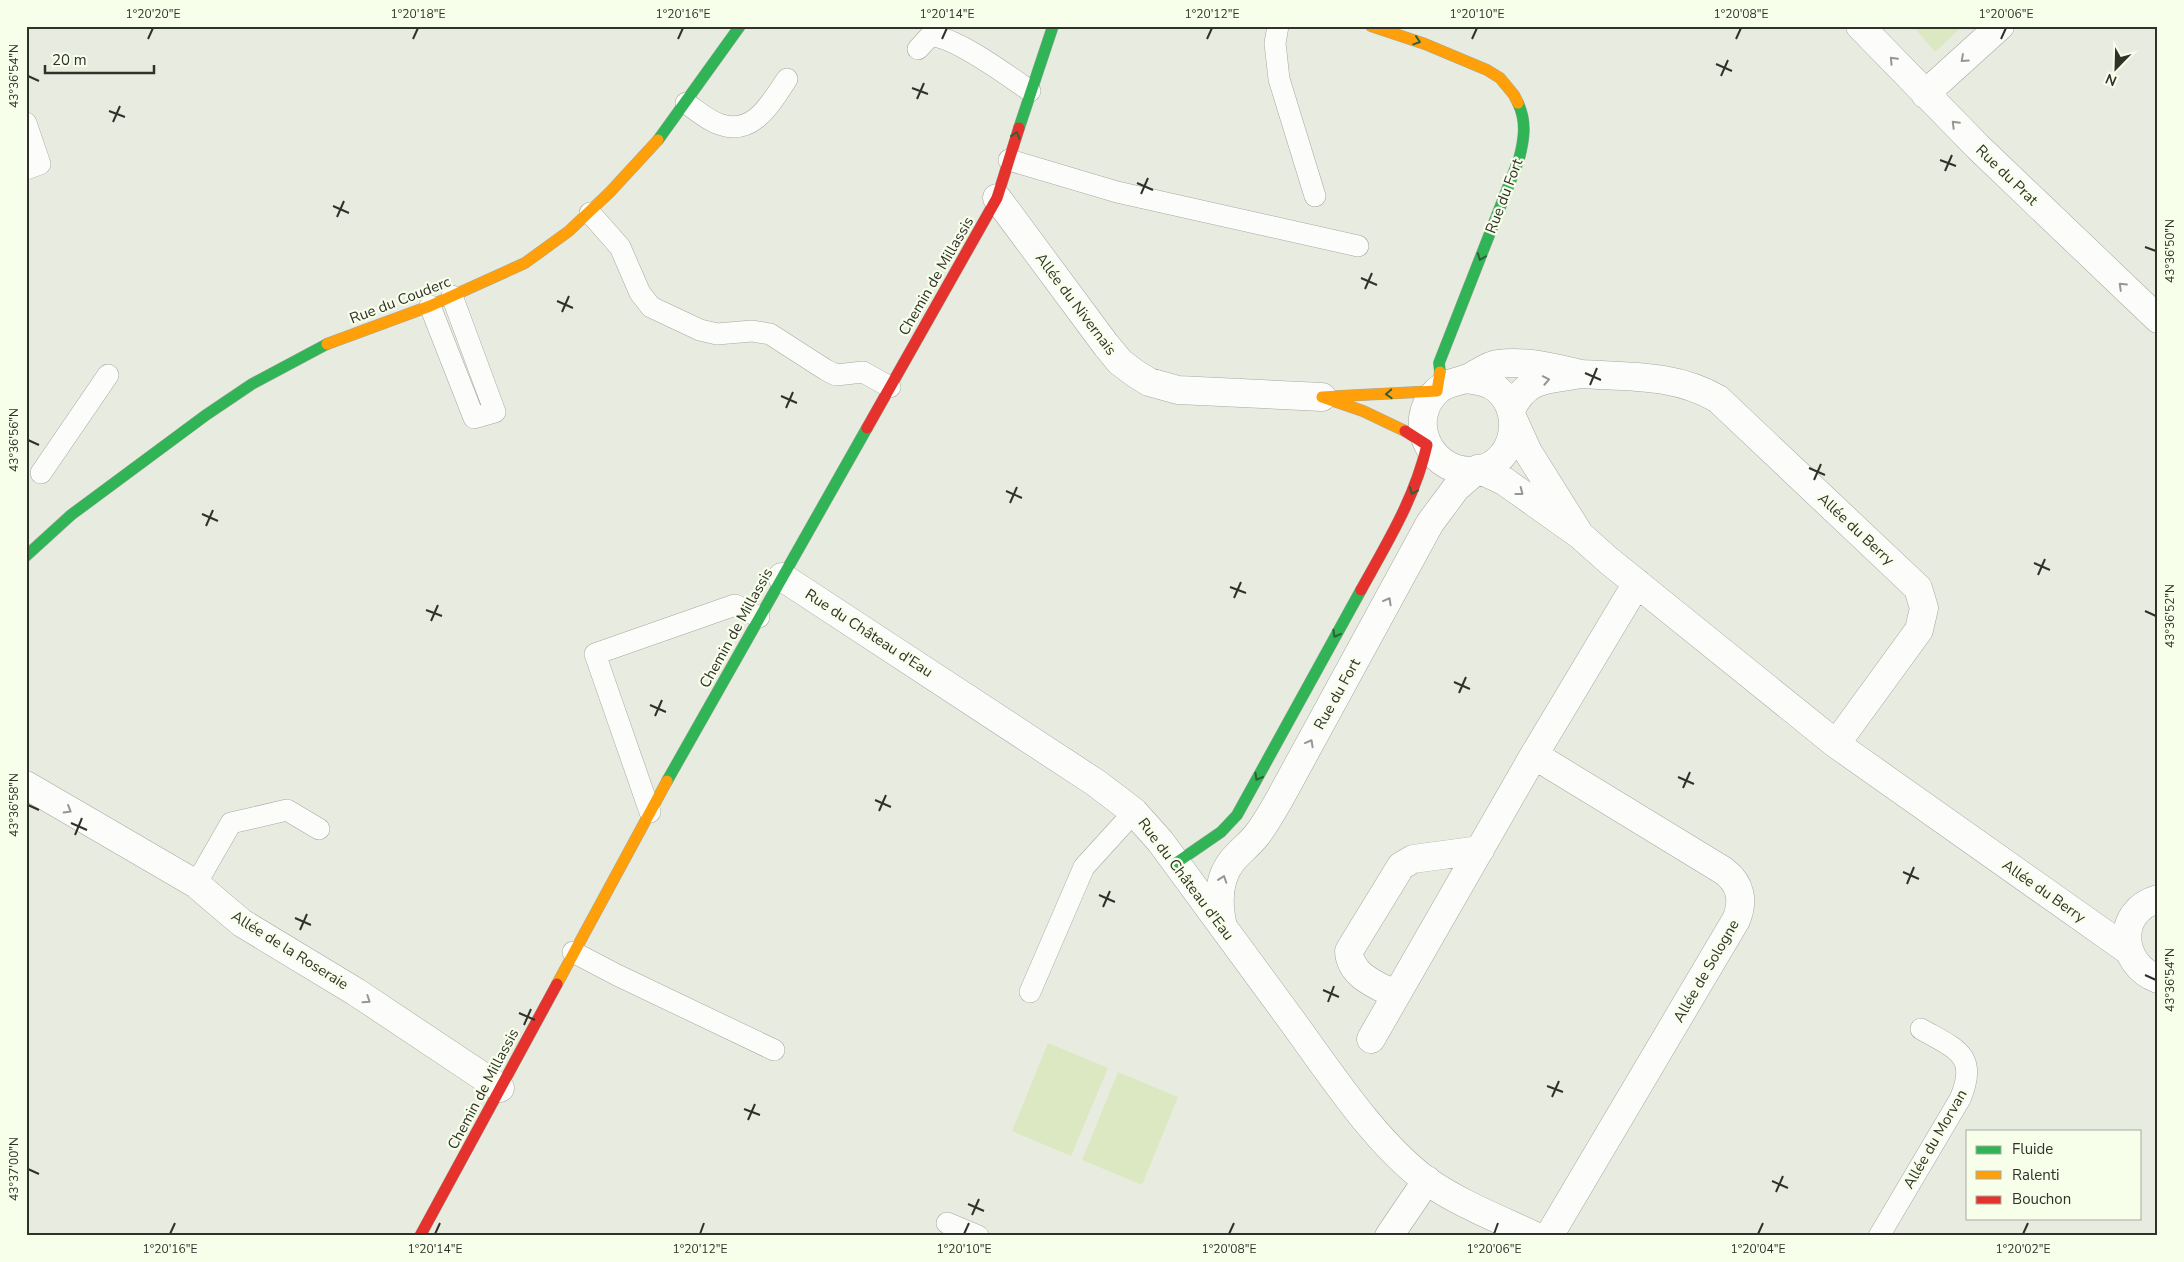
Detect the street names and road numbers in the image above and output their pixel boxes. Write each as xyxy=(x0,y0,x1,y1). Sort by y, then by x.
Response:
street label: Rue du Prat xyxy=(1972,140,2043,210)
street label: Rue du Fort xyxy=(1481,155,1528,236)
street label: Chemin de Millassis xyxy=(894,213,978,339)
street label: Allée du Nivernais xyxy=(1031,249,1121,359)
street label: Rue du Couderc xyxy=(347,272,453,328)
street label: Allée du Berry xyxy=(1813,488,1899,570)
street label: Chemin de Millassis xyxy=(695,564,777,692)
street label: Rue du Château d'Eau xyxy=(801,584,937,682)
street label: Rue du Fort xyxy=(1309,654,1365,733)
street label: Rue du Château d'Eau xyxy=(1133,814,1239,944)
street label: Allée du Berry xyxy=(1998,855,2090,927)
street label: Allée de la Roseraie xyxy=(228,906,352,994)
street label: Allée de Sologne xyxy=(1668,916,1744,1026)
street label: Chemin de Millassis xyxy=(443,1025,523,1153)
street label: Allée du Morvan xyxy=(1898,1086,1972,1192)

